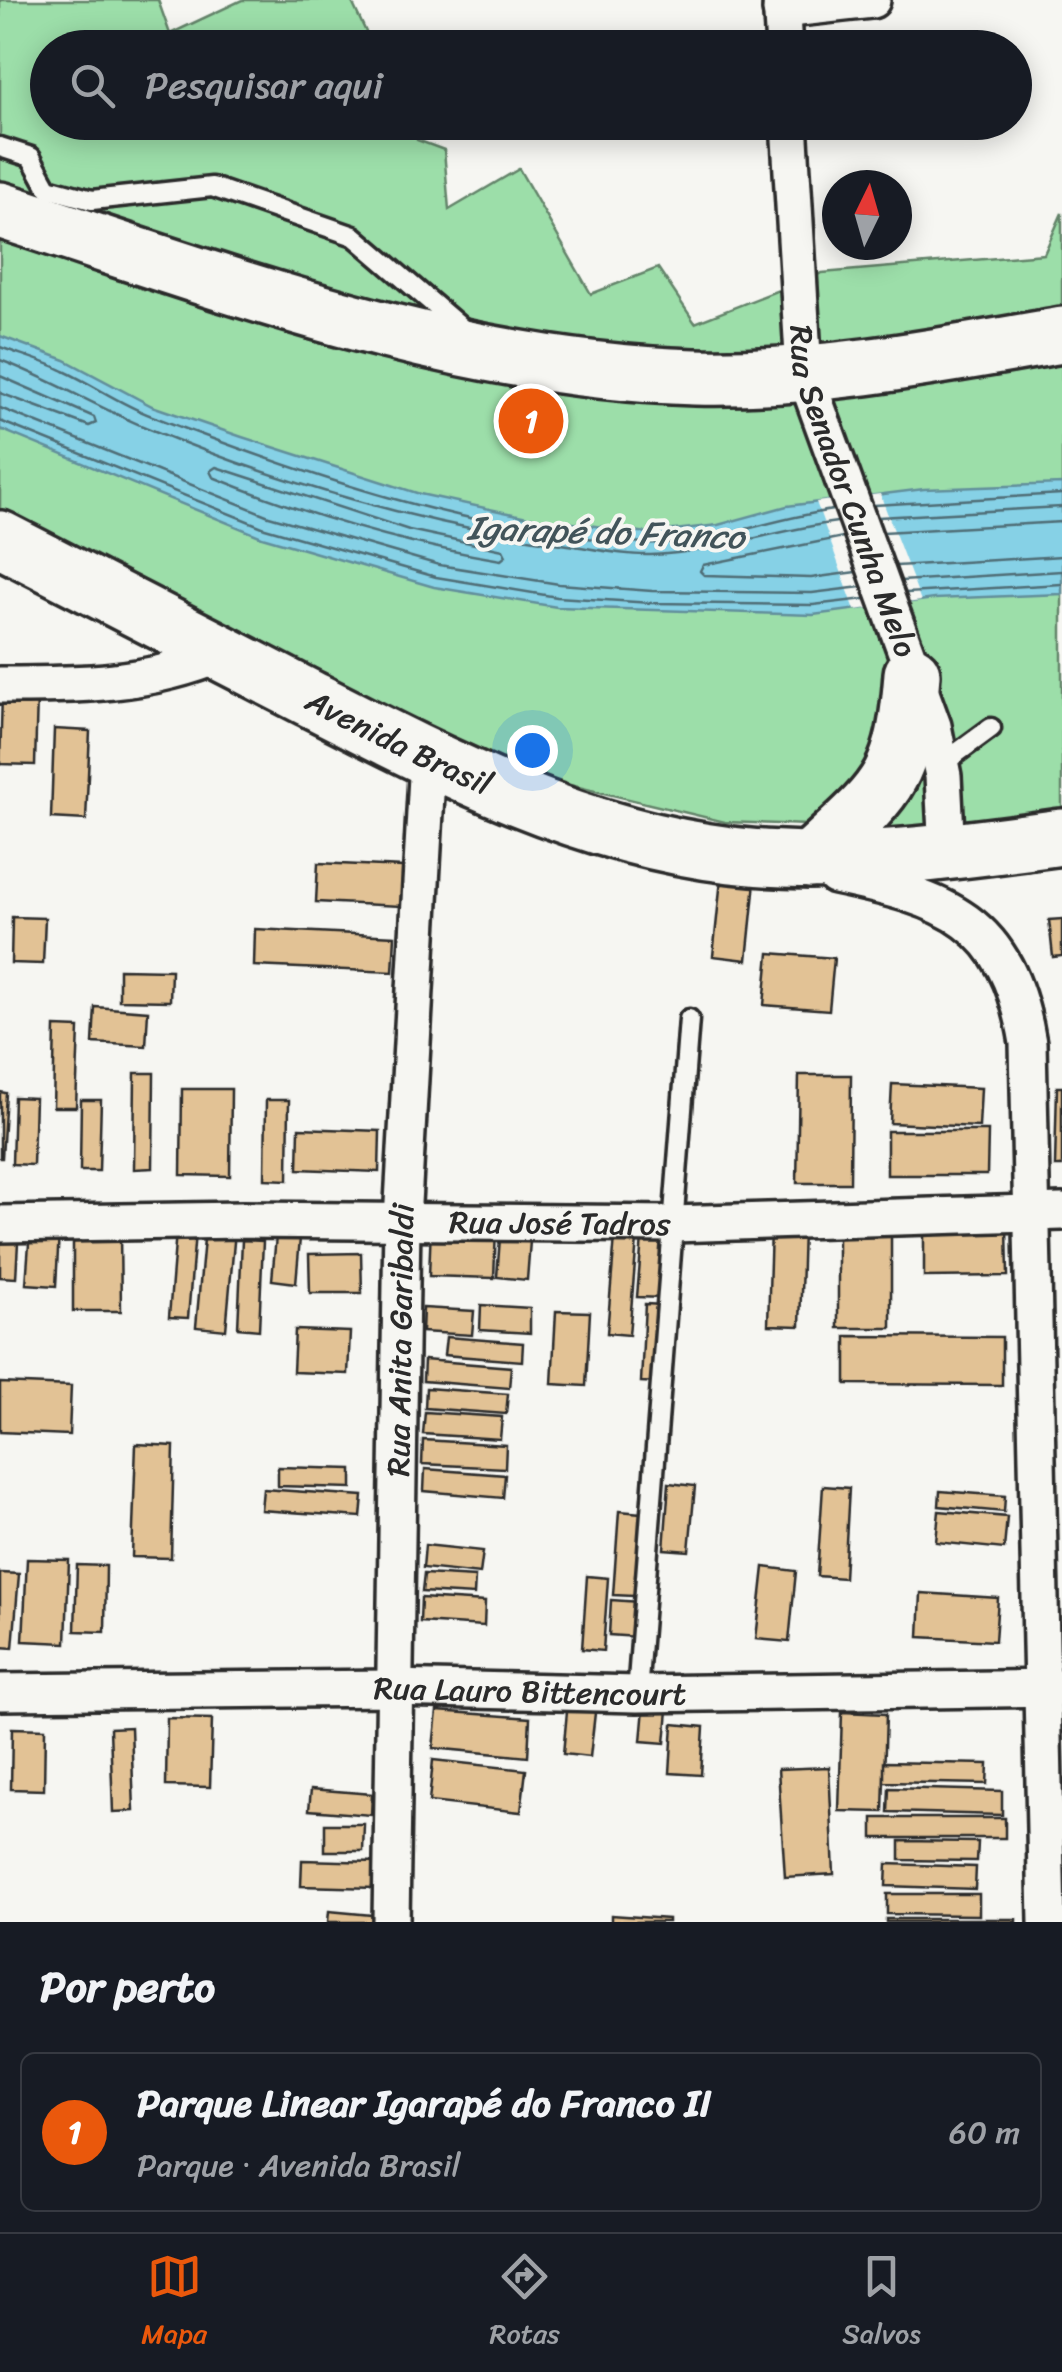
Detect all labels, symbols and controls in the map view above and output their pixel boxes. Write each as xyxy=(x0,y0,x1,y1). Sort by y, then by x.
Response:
search box xyxy=(30,30,1032,140)
text: Pesquisar aqui xyxy=(145,52,383,119)
icon: search xyxy=(65,58,120,113)
north arrow xyxy=(822,170,912,260)
street label: Rua Senador Cunha Melo xyxy=(773,324,934,666)
pin: 1 xyxy=(498,384,564,458)
water label: Igarapé do Franco xyxy=(466,496,748,568)
street label: Avenida Brasil xyxy=(295,672,502,812)
your location xyxy=(507,725,558,776)
street label: Rua José Tadros xyxy=(449,1193,671,1252)
street label: Rua Anita Garibaldi xyxy=(369,1201,431,1477)
street label: Rua Lauro Bittencourt xyxy=(373,1660,687,1723)
text: Por perto xyxy=(40,1950,215,2024)
text: Parque Linear Igarapé do Franco II xyxy=(137,2070,711,2137)
text: 1 xyxy=(68,2104,81,2161)
text: 60 m xyxy=(949,2104,1020,2161)
text: Parque · Avenida Brasil xyxy=(137,2137,461,2194)
tab: Mapa xyxy=(141,2249,207,2358)
tab: Rotas xyxy=(489,2249,560,2358)
tab: Salvos xyxy=(842,2249,921,2358)

